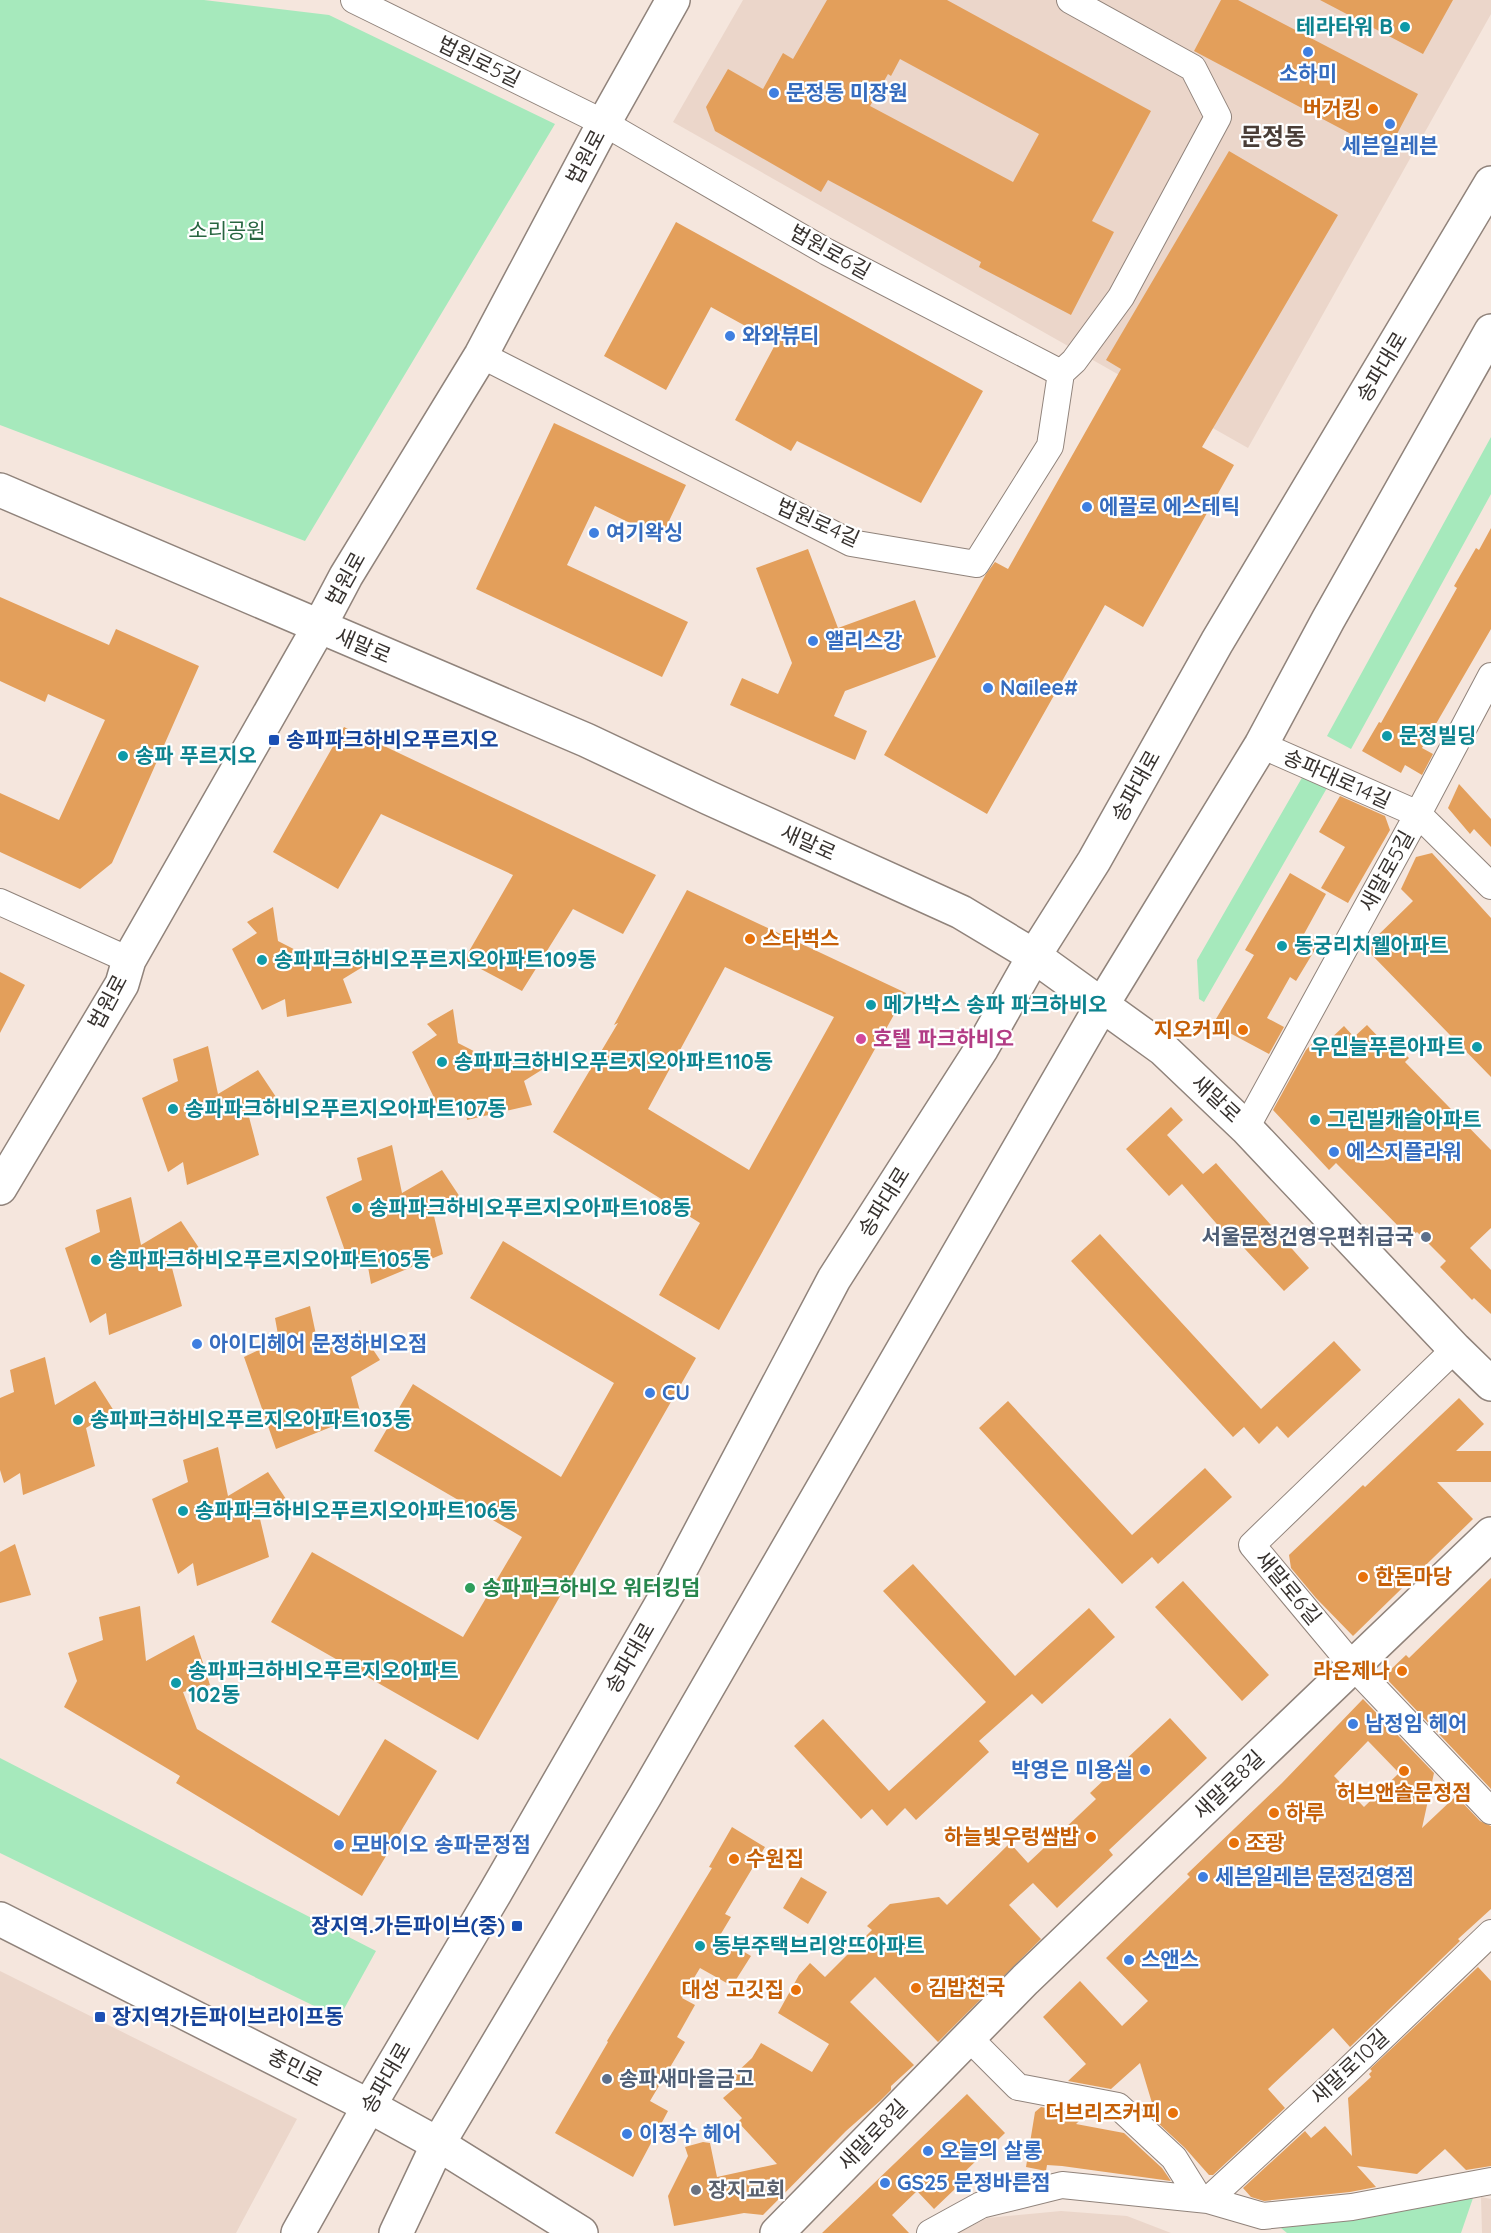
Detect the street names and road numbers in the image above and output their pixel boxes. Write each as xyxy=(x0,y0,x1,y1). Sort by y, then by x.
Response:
street label: 법원로5길 xyxy=(434,30,525,92)
street label: 법원로 xyxy=(560,125,610,188)
street label: 법원로6길 xyxy=(785,218,876,284)
street label: 송파대로 xyxy=(1350,327,1412,406)
street label: 법원로4길 xyxy=(773,492,864,552)
street label: 법원로 xyxy=(320,547,371,610)
street label: 새말로 xyxy=(332,622,395,668)
street label: 송파대로14길 xyxy=(1280,743,1395,813)
street label: 송파대로 xyxy=(1105,745,1165,826)
street label: 새말로 xyxy=(777,818,840,866)
street label: 새말로5길 xyxy=(1353,825,1419,916)
street label: 법원로 xyxy=(82,970,132,1033)
street label: 새말로 xyxy=(1187,1069,1247,1128)
street label: 송파대로 xyxy=(852,1162,915,1241)
street label: 새말로6길 xyxy=(1250,1545,1327,1630)
street label: 송파대로 xyxy=(599,1618,660,1697)
street label: 새말로8길 xyxy=(1187,1744,1269,1824)
street label: 새말로10길 xyxy=(1305,2023,1394,2109)
street label: 송파대로 xyxy=(355,2038,416,2117)
street label: 충민로 xyxy=(264,2042,327,2092)
street label: 새말로8길 xyxy=(832,2093,912,2175)

